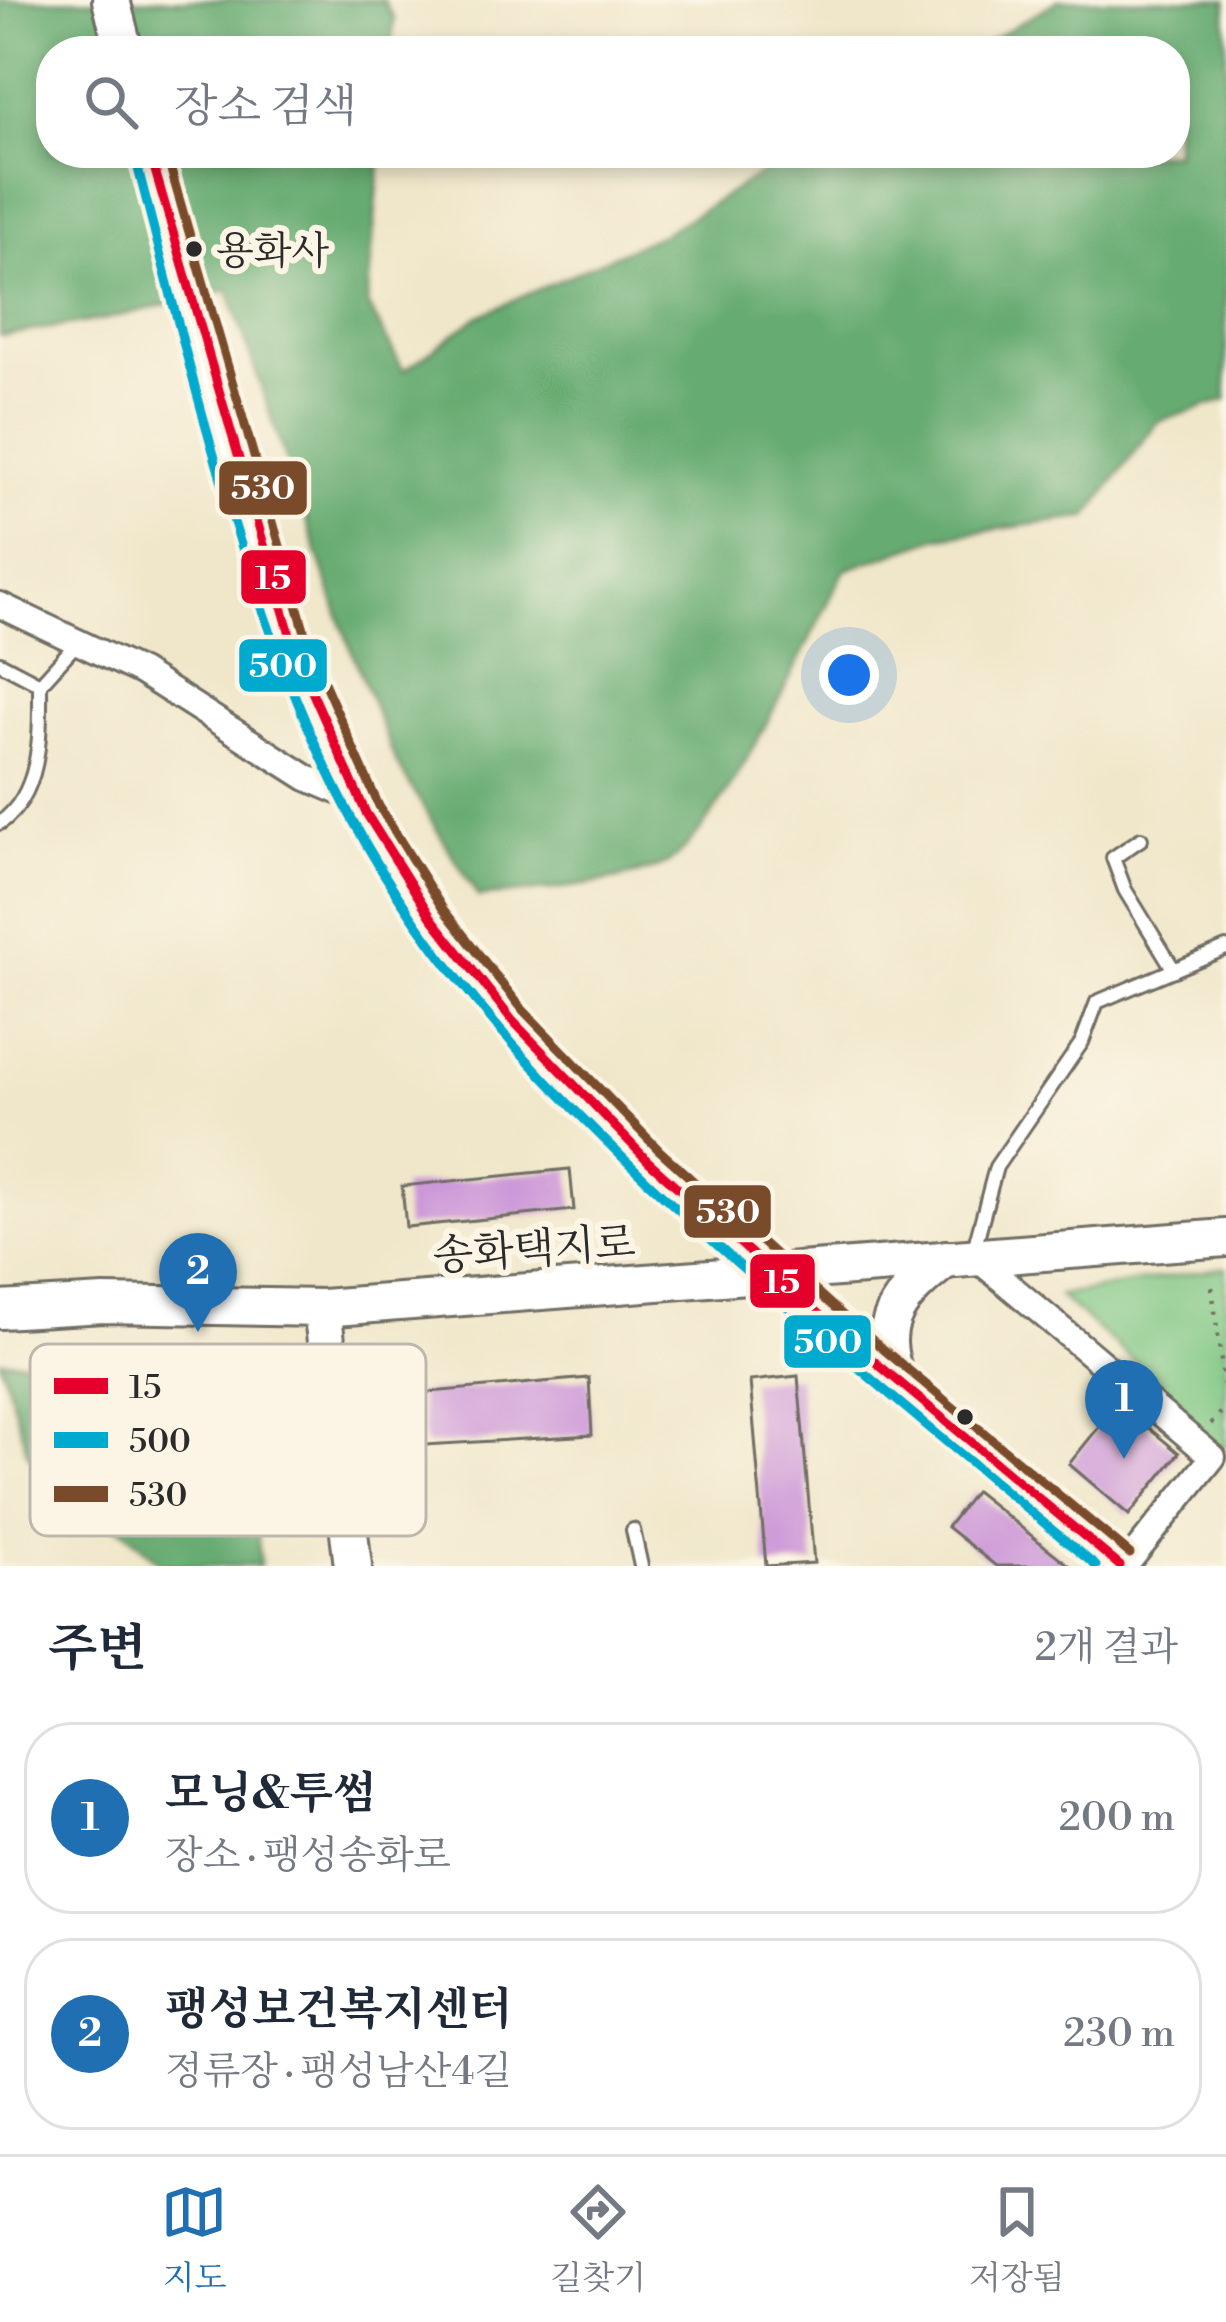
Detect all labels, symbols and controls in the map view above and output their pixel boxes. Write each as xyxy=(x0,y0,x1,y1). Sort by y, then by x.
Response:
search box xyxy=(36,36,1190,168)
icon: search xyxy=(78,69,144,135)
text: 장소 검색 xyxy=(174,79,357,136)
place label: 용화사 xyxy=(216,228,329,277)
marker: 용화사 xyxy=(183,238,205,260)
line badge: 530 xyxy=(217,459,309,517)
text: 530 xyxy=(231,469,295,510)
line badge: 15 xyxy=(239,548,308,606)
text: 15 xyxy=(255,559,291,600)
line badge: 500 xyxy=(237,637,329,694)
your location xyxy=(819,645,879,705)
text: 500 xyxy=(249,647,317,688)
line badge: 530 xyxy=(682,1183,773,1240)
text: 530 xyxy=(696,1193,760,1234)
street label: 송화택지로 xyxy=(431,1217,637,1284)
pin: 2 xyxy=(159,1233,237,1332)
line badge: 15 xyxy=(748,1252,817,1310)
text: 15 xyxy=(764,1263,800,1304)
line badge: 500 xyxy=(782,1313,873,1370)
text: 500 xyxy=(794,1323,862,1364)
legend xyxy=(30,1344,426,1536)
pin: 1 xyxy=(1085,1360,1163,1459)
text: 15 xyxy=(129,1368,161,1409)
unlabelled marker xyxy=(954,1406,976,1428)
text: 500 xyxy=(129,1422,191,1463)
text: 530 xyxy=(129,1476,187,1517)
text: 주변 xyxy=(48,1618,147,1682)
text: 2개 결과 xyxy=(1035,1624,1178,1673)
text: 모닝&투썸 xyxy=(165,1766,377,1823)
text: 1 xyxy=(81,1794,99,1843)
text: 200 m xyxy=(1059,1794,1175,1843)
text: 장소 · 팽성송화로 xyxy=(165,1832,451,1881)
text: 팽성보건복지센터 xyxy=(165,1982,513,2039)
text: 2 xyxy=(78,2010,102,2059)
text: 230 m xyxy=(1063,2010,1175,2059)
text: 정류장 · 팽성남산4길 xyxy=(165,2048,512,2097)
tab: 지도 xyxy=(161,2179,227,2300)
tab: 길찾기 xyxy=(550,2179,646,2300)
tab: 저장됨 xyxy=(969,2179,1065,2300)

